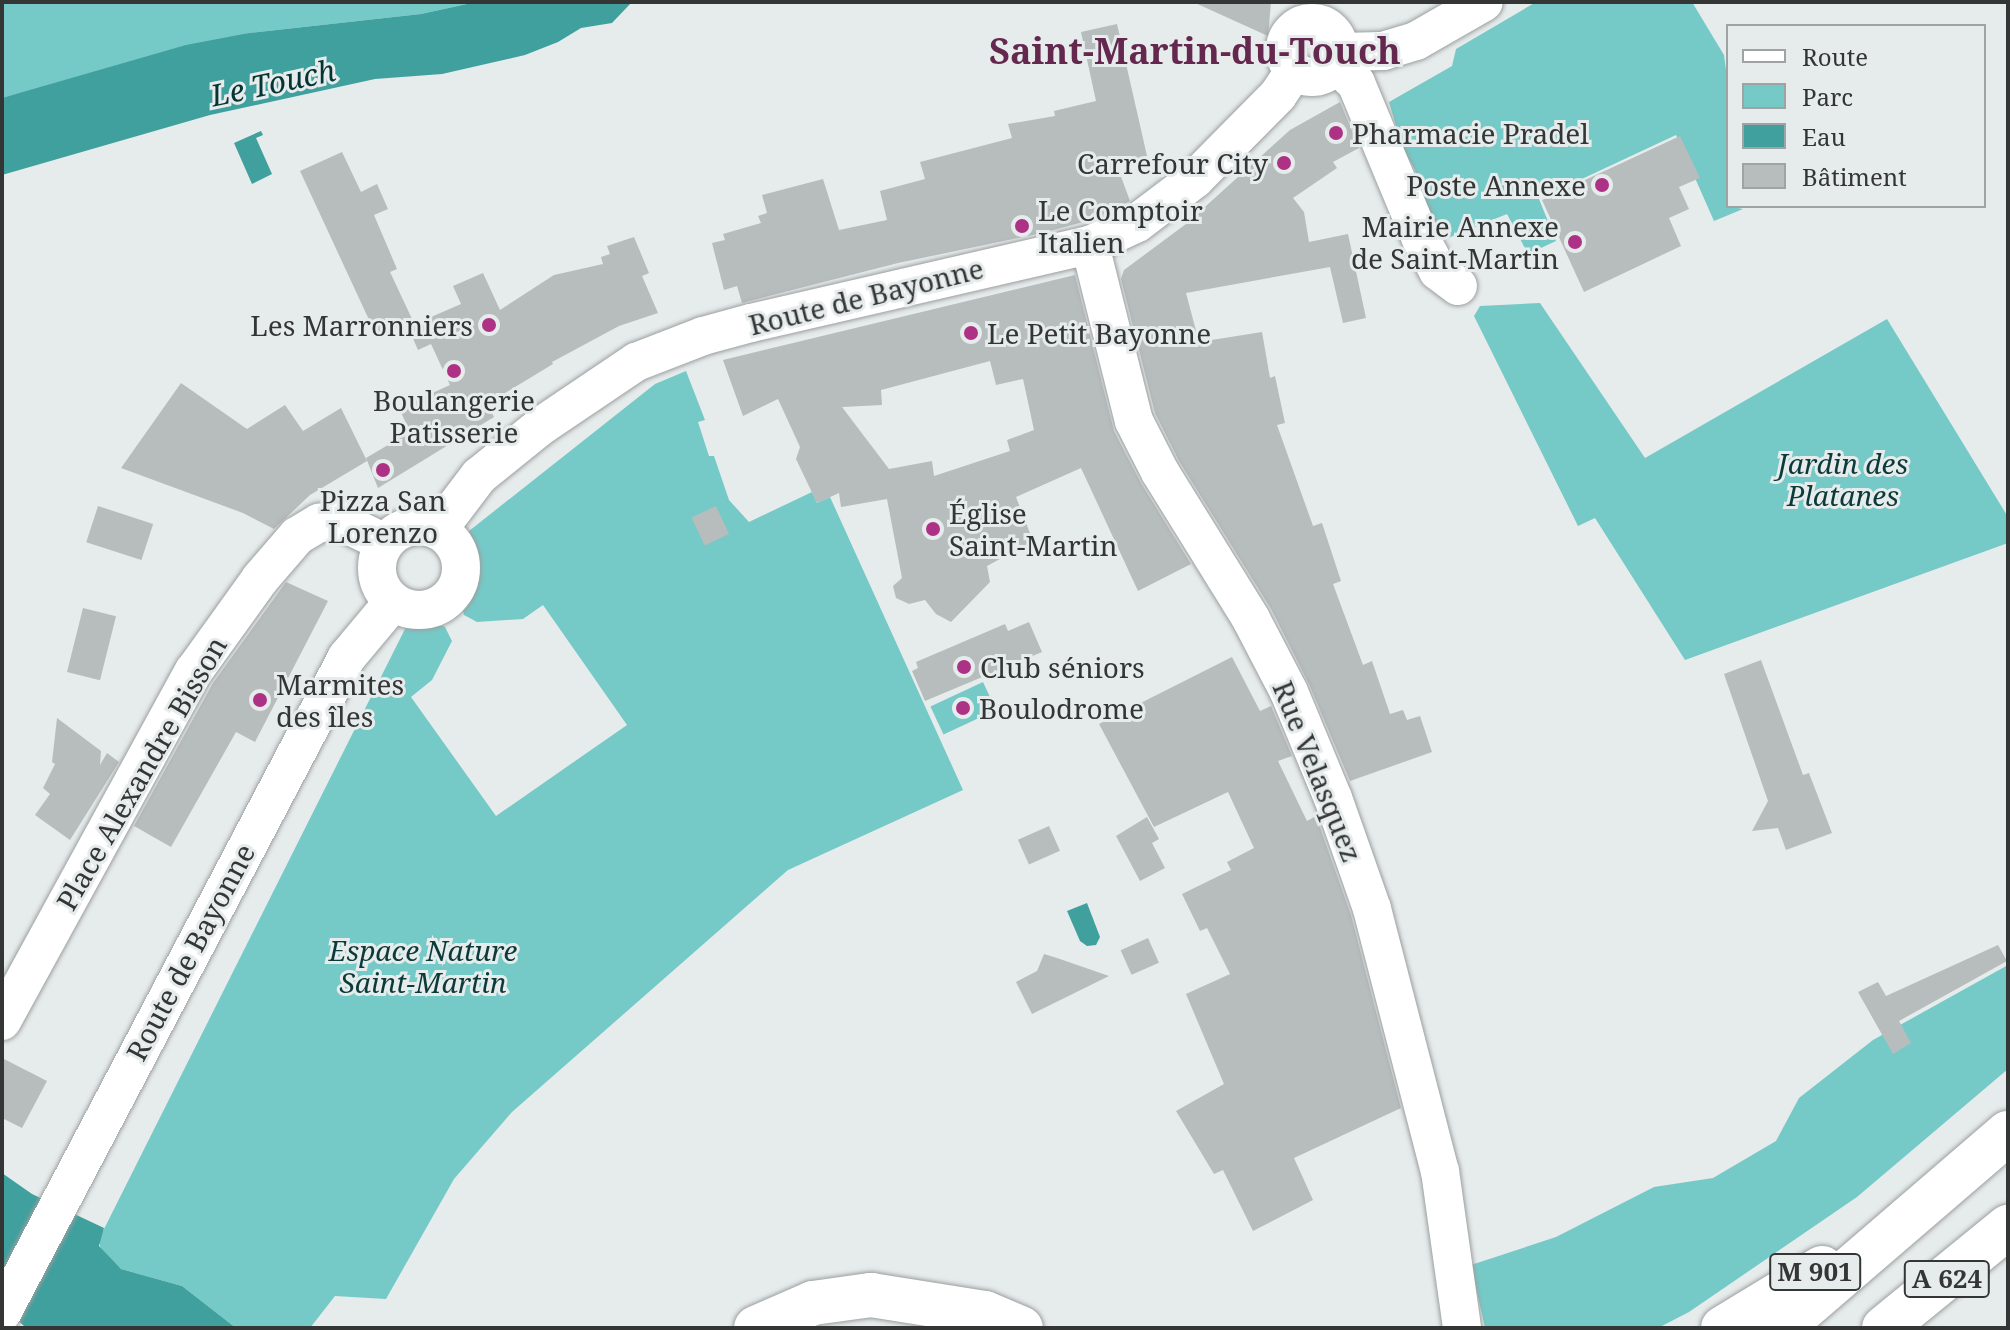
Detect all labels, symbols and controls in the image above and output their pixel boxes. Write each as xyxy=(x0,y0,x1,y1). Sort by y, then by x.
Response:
legend xyxy=(1726,24,1986,208)
district label: Saint-Martin-du-Touch xyxy=(989,29,1401,73)
text: Route xyxy=(1802,40,1868,73)
water label: Le Touch xyxy=(207,52,339,114)
text: Parc xyxy=(1802,80,1853,113)
place label: Pharmacie Pradel xyxy=(1352,116,1589,150)
text: Eau xyxy=(1802,120,1846,153)
marker: Pharmacie Pradel xyxy=(1327,124,1345,142)
place label: Carrefour City xyxy=(1077,146,1268,180)
marker: Carrefour City xyxy=(1275,154,1293,172)
text: Bâtiment xyxy=(1802,160,1907,193)
place label: Poste Annexe xyxy=(1406,168,1586,202)
marker: Poste Annexe xyxy=(1593,176,1611,194)
place label: Le Comptoir Italien xyxy=(1038,193,1203,259)
place label: Mairie Annexe de Saint-Martin xyxy=(1351,209,1559,275)
marker: Le Comptoir Italien xyxy=(1013,217,1031,235)
marker: Mairie Annexe de Saint-Martin xyxy=(1566,233,1584,251)
street label: Route de Bayonne xyxy=(745,251,987,341)
place label: Les Marronniers xyxy=(250,308,473,342)
marker: Les Marronniers xyxy=(480,316,498,334)
place label: Le Petit Bayonne xyxy=(987,316,1211,350)
marker: Le Petit Bayonne xyxy=(962,324,980,342)
marker: Boulangerie Patisserie xyxy=(445,362,463,380)
place label: Boulangerie Patisserie xyxy=(373,383,535,449)
park label: Jardin des Platanes xyxy=(1778,446,1908,512)
marker: Pizza San Lorenzo xyxy=(374,461,392,479)
place label: Pizza San Lorenzo xyxy=(320,483,446,549)
place label: Église Saint-Martin xyxy=(949,496,1118,562)
marker: Église Saint-Martin xyxy=(924,520,942,538)
street label: Place Alexandre Bisson xyxy=(49,630,233,916)
place label: Club séniors xyxy=(980,650,1145,684)
marker: Club séniors xyxy=(955,658,973,676)
place label: Marmites des îles xyxy=(276,667,404,733)
street label: Rue Velasquez xyxy=(1266,676,1370,866)
marker: Marmites des îles xyxy=(251,691,269,709)
place label: Boulodrome xyxy=(979,691,1144,725)
marker: Boulodrome xyxy=(954,699,972,717)
street label: Route de Bayonne xyxy=(119,838,261,1066)
park label: Espace Nature Saint-Martin xyxy=(329,933,517,999)
road number: M 901 xyxy=(1769,1250,1861,1294)
road number: A 624 xyxy=(1903,1257,1991,1301)

